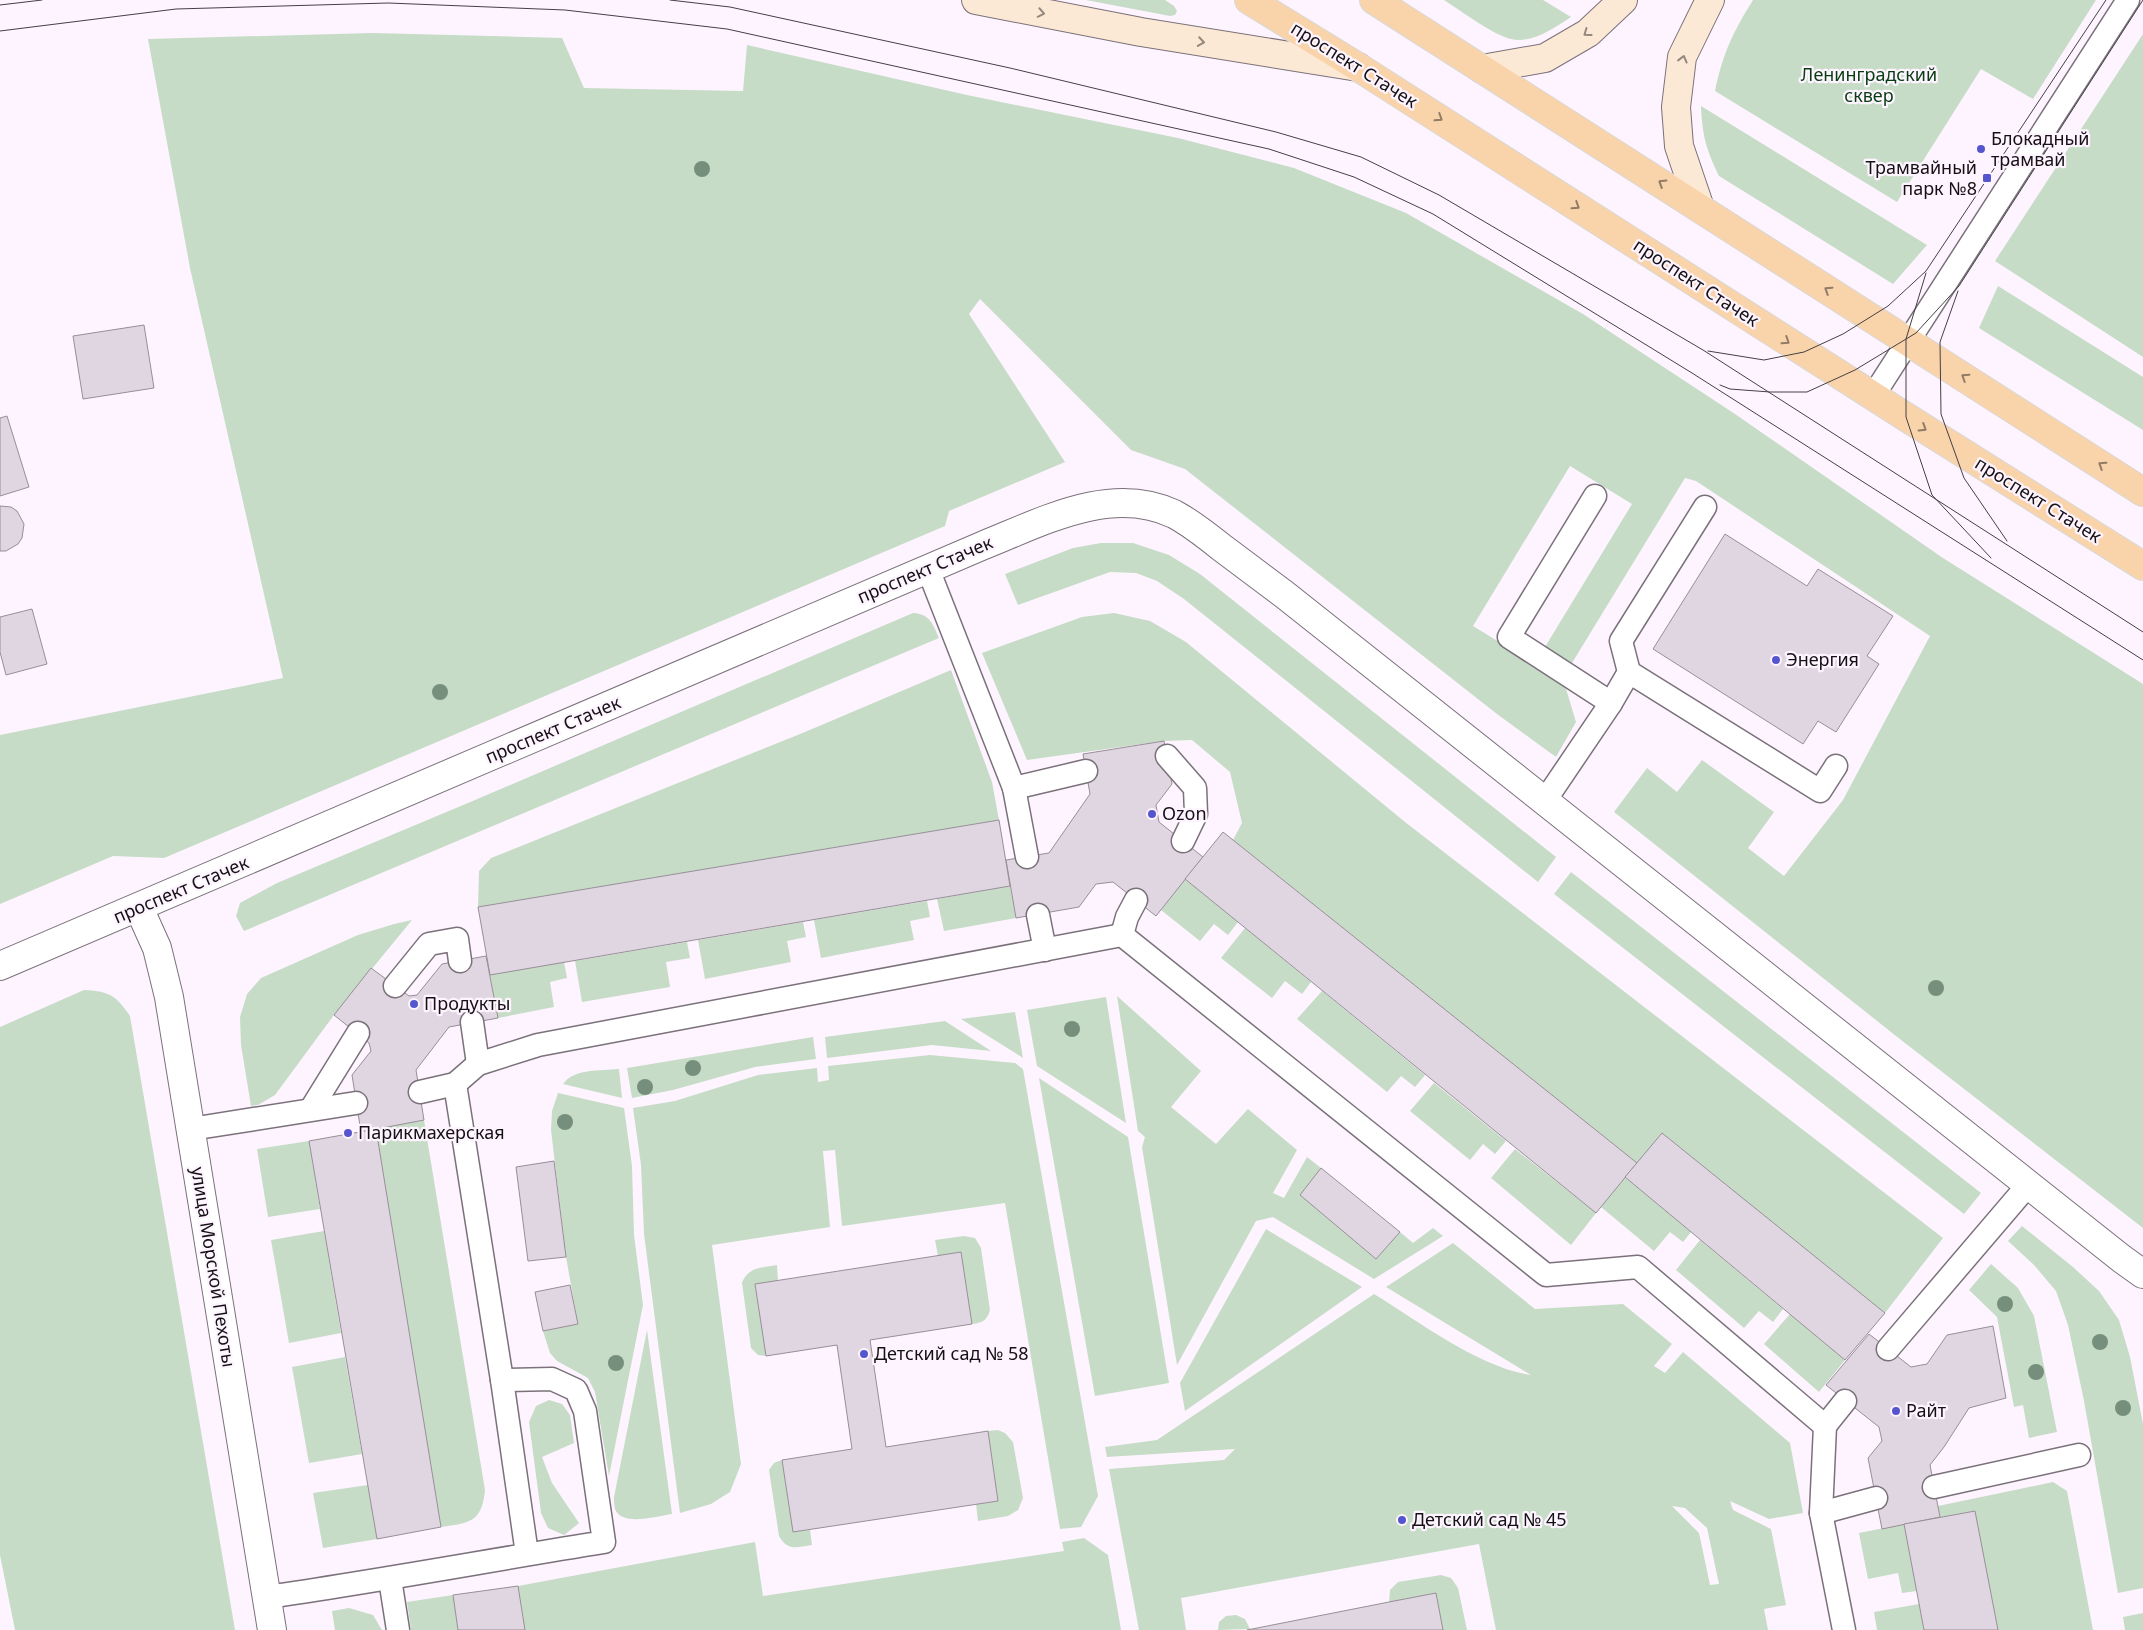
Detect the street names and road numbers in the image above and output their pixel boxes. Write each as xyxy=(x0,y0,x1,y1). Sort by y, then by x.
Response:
street label: проспект Стачек xyxy=(1287,16,1423,113)
street label: проспект Стачек xyxy=(1629,233,1764,332)
street label: проспект Стачек xyxy=(1971,451,2107,548)
street label: проспект Стачек xyxy=(853,530,996,608)
street label: проспект Стачек xyxy=(481,690,624,768)
street label: проспект Стачек xyxy=(109,850,252,928)
street label: улица Морской Пехоты xyxy=(186,1165,242,1369)

